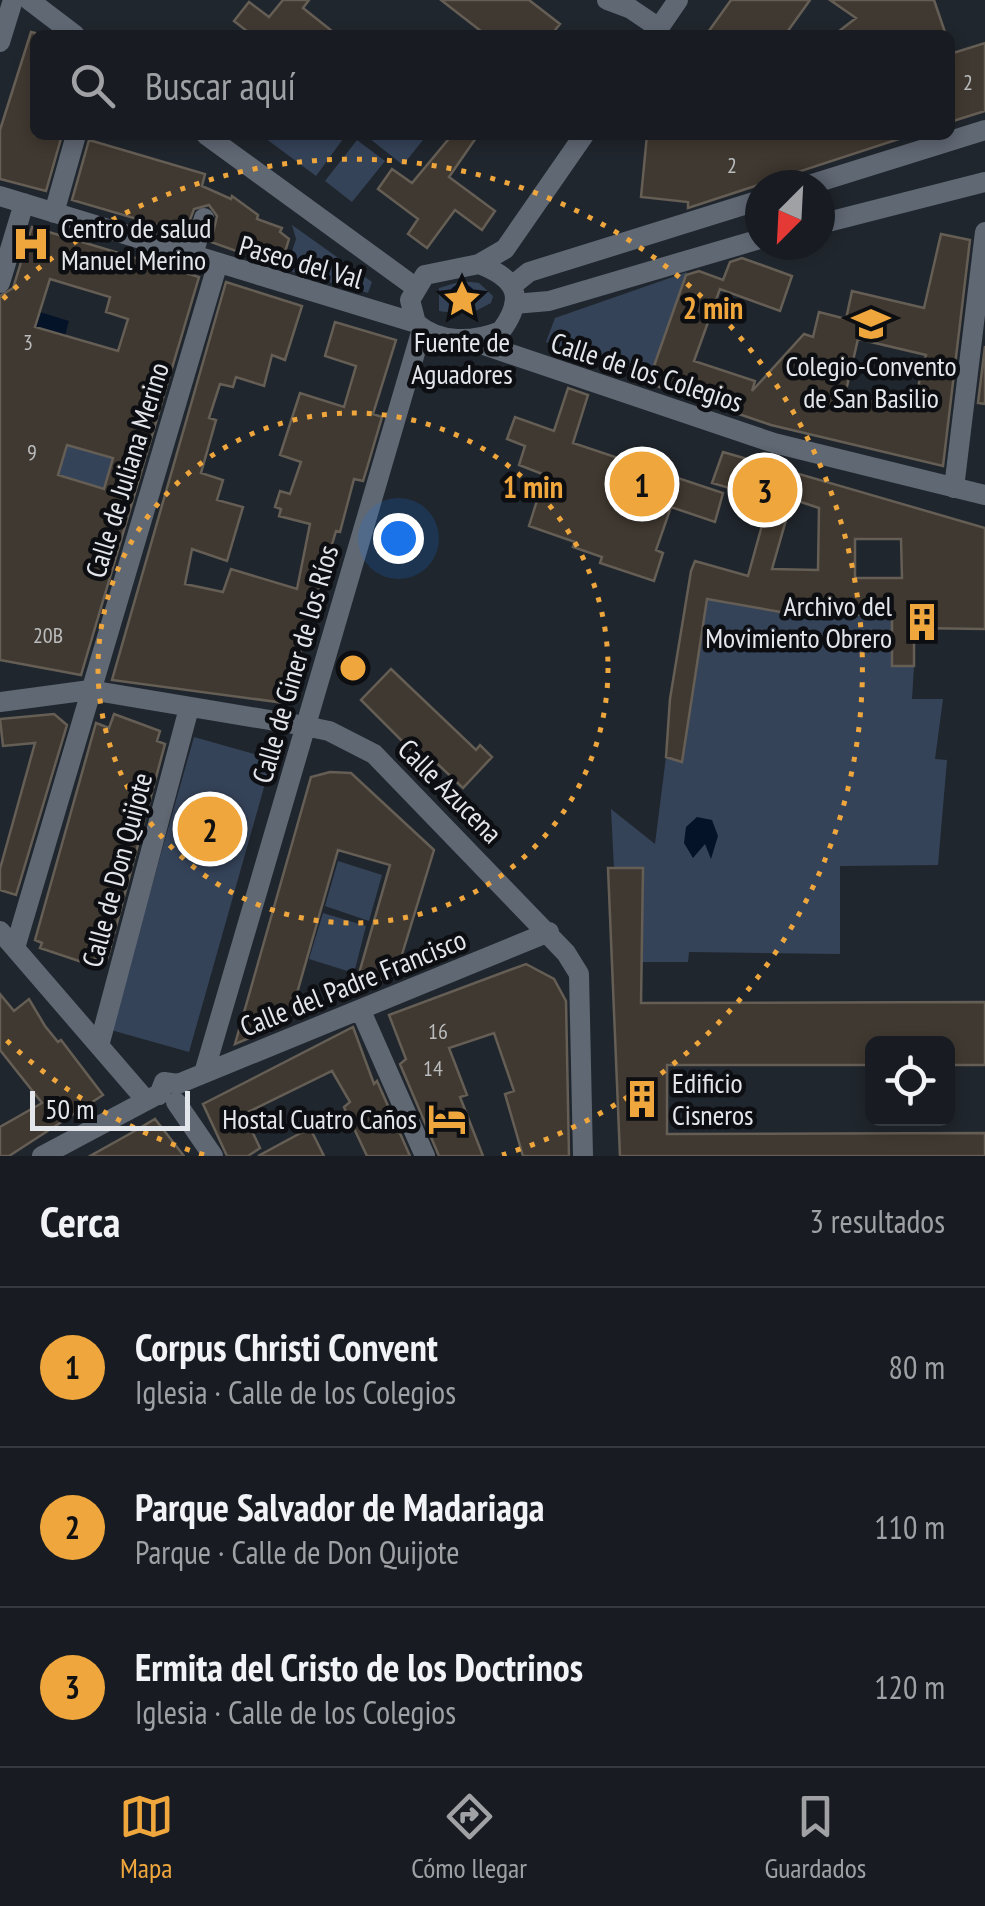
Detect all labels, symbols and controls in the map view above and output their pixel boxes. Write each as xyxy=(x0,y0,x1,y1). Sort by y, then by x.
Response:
search box xyxy=(30,30,955,140)
icon: search xyxy=(65,58,120,113)
text: Buscar aquí xyxy=(145,61,296,110)
house number: 2 xyxy=(963,68,973,96)
house number: 2 xyxy=(727,151,737,179)
north arrow xyxy=(745,170,835,260)
place label: Centro de salud Manuel Merino xyxy=(61,209,211,278)
hospital icon: Centro de salud Manuel Merino xyxy=(10,223,52,265)
street label: Paseo del Val xyxy=(235,226,368,297)
place icon: Fuente de Aguadores xyxy=(441,278,483,320)
text: 2 min xyxy=(683,288,743,327)
school or university icon: Colegio-Convento de San Basilio xyxy=(850,303,892,345)
place label: Fuente de Aguadores xyxy=(411,323,513,392)
street label: Calle de los Colegios xyxy=(547,323,748,420)
house number: 3 xyxy=(23,328,33,356)
place label: Colegio-Convento de San Basilio xyxy=(785,347,957,416)
street label: Calle de Juliana Merino xyxy=(76,358,177,582)
house number: 9 xyxy=(27,438,37,466)
pin: 1 xyxy=(610,446,674,522)
pin: 3 xyxy=(732,452,798,528)
text: 1 min xyxy=(503,467,563,506)
your location xyxy=(373,513,424,564)
street label: Calle de Giner de los Ríos xyxy=(243,541,346,787)
place label: Archivo del Movimiento Obrero xyxy=(705,587,892,656)
building icon: Archivo del Movimiento Obrero xyxy=(901,601,943,643)
house number: 20B xyxy=(33,621,63,649)
centre of rings xyxy=(335,650,371,686)
street label: Calle Azucena xyxy=(390,731,510,851)
street label: Calle de Don Quijote xyxy=(73,769,160,971)
pin: 2 xyxy=(178,792,242,866)
street label: Calle del Padre Francisco xyxy=(234,920,471,1045)
house number: 16 xyxy=(428,1017,448,1045)
map controls xyxy=(865,1036,955,1126)
button: locate xyxy=(865,1036,955,1126)
house number: 14 xyxy=(423,1054,443,1082)
place label: Edificio Cisneros xyxy=(672,1064,753,1133)
building icon: Edificio Cisneros xyxy=(621,1078,663,1120)
scale bar xyxy=(30,1086,190,1130)
text: 50 m xyxy=(45,1090,94,1127)
hotel icon: Hostal Cuatro Caños xyxy=(426,1098,468,1140)
place label: Hostal Cuatro Caños xyxy=(222,1100,417,1137)
text: Cerca xyxy=(40,1194,120,1249)
text: 3 resultados xyxy=(810,1200,945,1242)
text: Corpus Christi Convent xyxy=(135,1322,438,1371)
text: 1 xyxy=(65,1346,80,1388)
text: 80 m xyxy=(889,1346,945,1388)
text: Iglesia · Calle de los Colegios xyxy=(135,1371,456,1413)
text: Parque Salvador de Madariaga xyxy=(135,1482,545,1531)
text: 2 xyxy=(65,1506,80,1548)
text: 110 m xyxy=(874,1506,945,1548)
text: Parque · Calle de Don Quijote xyxy=(135,1531,460,1573)
text: Ermita del Cristo de los Doctrinos xyxy=(135,1642,583,1691)
text: 3 xyxy=(65,1666,80,1708)
text: 120 m xyxy=(874,1666,945,1708)
text: Iglesia · Calle de los Colegios xyxy=(135,1691,456,1733)
tab: Mapa xyxy=(119,1789,174,1886)
tab: Cómo llegar xyxy=(411,1789,527,1886)
tab: Guardados xyxy=(764,1789,866,1886)

